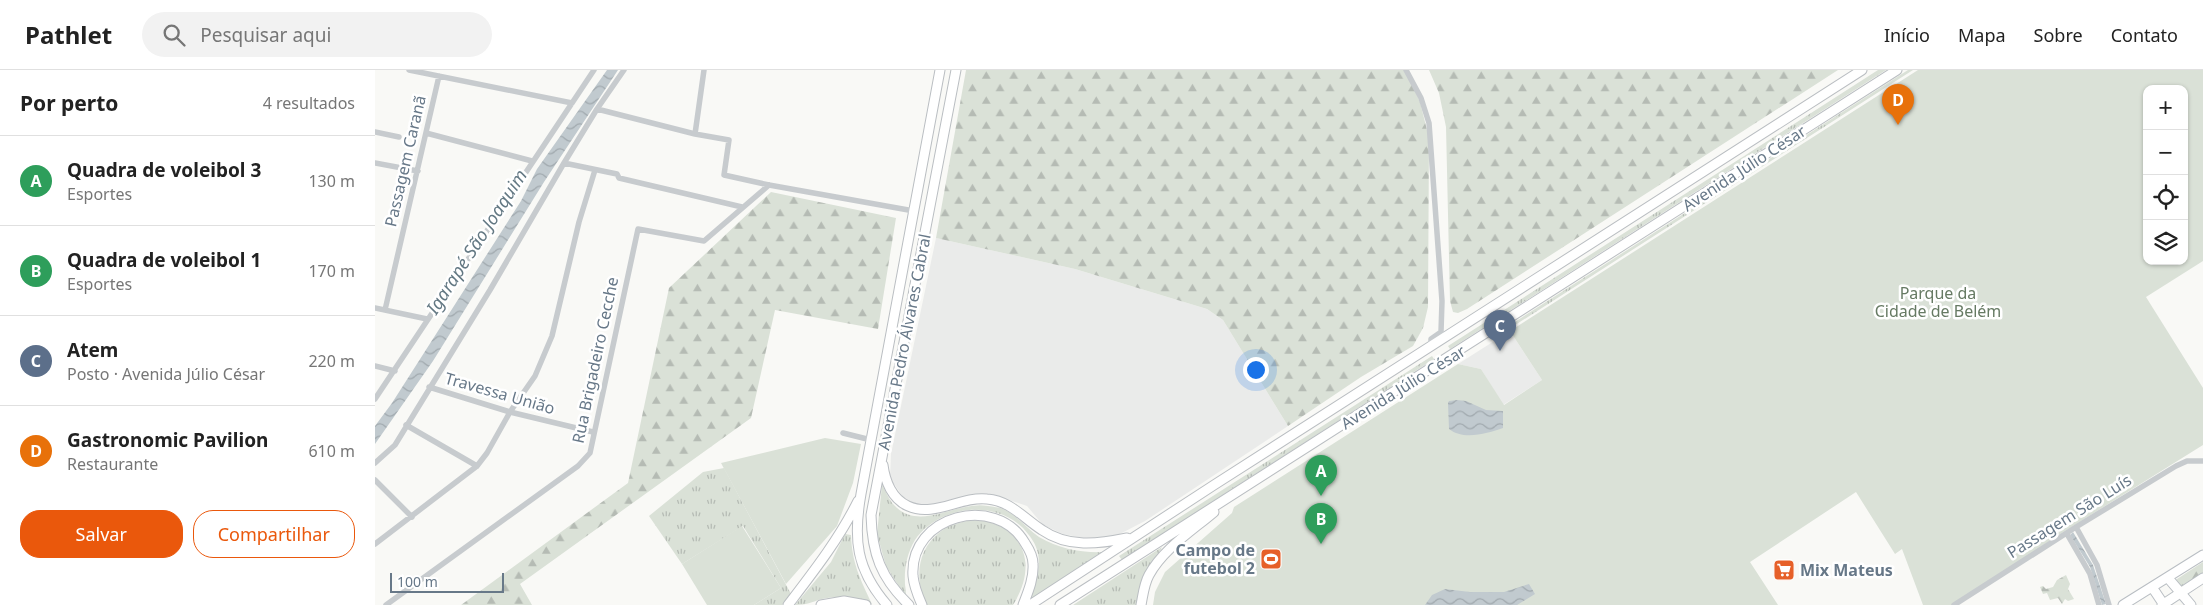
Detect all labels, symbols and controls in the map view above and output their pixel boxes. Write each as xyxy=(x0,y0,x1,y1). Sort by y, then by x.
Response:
search box xyxy=(142,12,492,57)
text: Pathlet xyxy=(25,18,112,51)
icon: search xyxy=(160,21,188,49)
text: Pesquisar aqui xyxy=(200,22,331,48)
text: Início xyxy=(1884,23,1930,47)
text: Mapa xyxy=(1958,23,2006,47)
text: Sobre xyxy=(2034,23,2083,47)
text: Contato xyxy=(2111,23,2178,47)
pin: D xyxy=(1882,84,1914,125)
map controls xyxy=(2143,85,2188,265)
button: + xyxy=(2143,85,2188,130)
text: Por perto xyxy=(20,89,118,117)
text: 4 resultados xyxy=(263,92,355,114)
street label: Passagem Caranã xyxy=(379,93,431,229)
street label: Avenida Júlio César xyxy=(1678,120,1810,216)
button: − xyxy=(2143,130,2188,175)
text: Quadra de voleibol 3 xyxy=(67,157,261,183)
water label: Igarapé São Joaquim xyxy=(420,164,532,319)
text: A xyxy=(30,170,42,192)
text: 130 m xyxy=(308,170,355,192)
button: locate xyxy=(2143,175,2188,220)
text: Esportes xyxy=(67,183,132,205)
button: layers xyxy=(2143,220,2188,265)
street label: Avenida Pedro Álvares Cabral xyxy=(872,232,936,452)
text: Quadra de voleibol 1 xyxy=(67,247,261,273)
text: B xyxy=(31,260,41,282)
text: 170 m xyxy=(308,260,355,282)
text: Esportes xyxy=(67,273,132,295)
street label: Rua Brigadeiro Cecche xyxy=(567,275,623,445)
park label: Parque da Cidade de Belém xyxy=(1875,282,2001,322)
pin: C xyxy=(1484,310,1516,351)
text: Atem xyxy=(67,337,118,363)
street label: Avenida Júlio César xyxy=(1336,340,1470,434)
text: C xyxy=(31,350,41,372)
text: 220 m xyxy=(308,350,355,372)
your location xyxy=(1243,357,1269,383)
text: Posto · Avenida Júlio César xyxy=(67,363,265,385)
street label: Travessa União xyxy=(442,367,558,419)
text: Gastronomic Pavilion xyxy=(67,427,268,453)
text: D xyxy=(30,440,42,462)
text: 610 m xyxy=(308,440,355,462)
text: Restaurante xyxy=(67,453,158,475)
pin: A xyxy=(1305,455,1337,496)
street label: Passagem São Luís xyxy=(2003,469,2135,563)
pin: B xyxy=(1305,503,1337,544)
button: Salvar xyxy=(20,510,183,558)
button: Compartilhar xyxy=(193,510,355,558)
place label: Campo de futebol 2 xyxy=(1176,539,1255,579)
sports icon: Campo de futebol 2 xyxy=(1259,547,1283,571)
supermarket icon: Mix Mateus xyxy=(1772,558,1796,582)
place label: Mix Mateus xyxy=(1800,559,1893,581)
scale bar xyxy=(390,570,504,593)
text: 100 m xyxy=(397,572,438,591)

